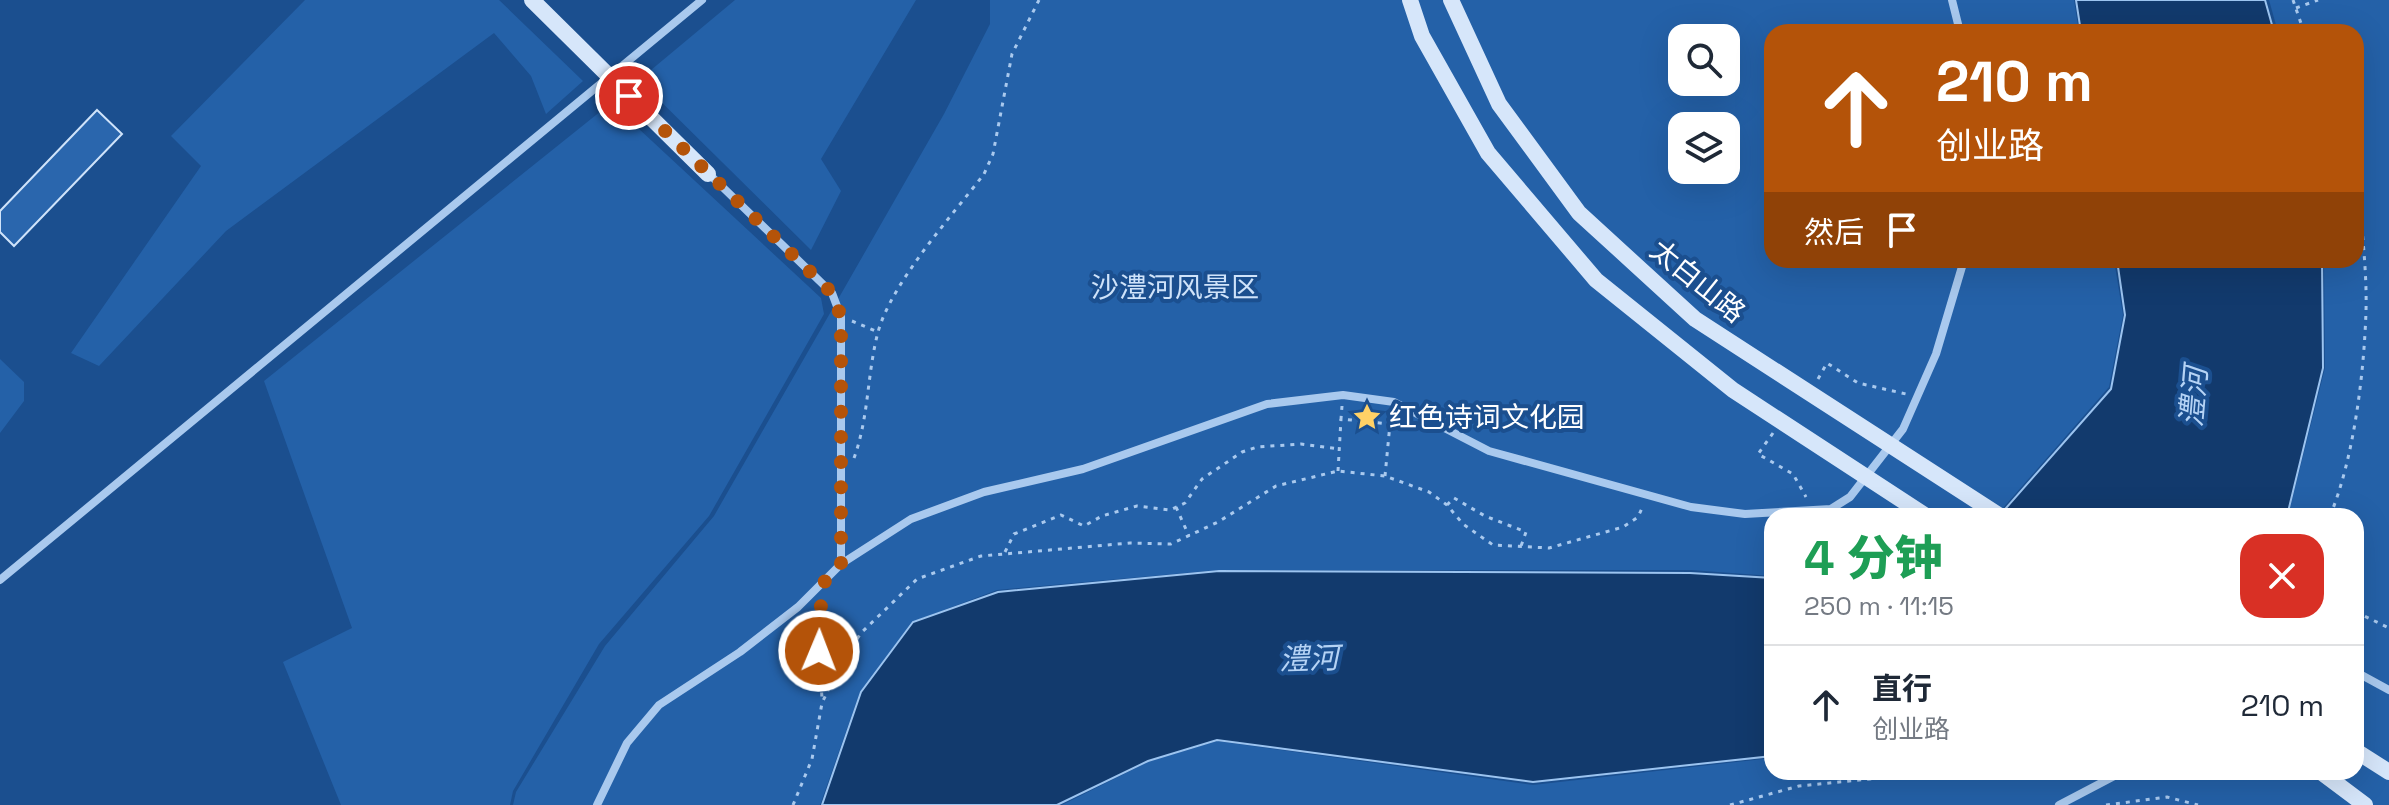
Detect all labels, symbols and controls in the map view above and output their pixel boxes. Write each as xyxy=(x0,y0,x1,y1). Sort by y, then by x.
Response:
map controls xyxy=(1668,24,1740,184)
button: search xyxy=(1668,24,1740,96)
text: 210 m xyxy=(1936,46,2093,117)
icon: ahead xyxy=(1804,56,1908,160)
pin xyxy=(595,62,663,130)
icon: arrive xyxy=(607,74,651,118)
button: layers xyxy=(1668,112,1740,184)
text: 创业路 xyxy=(1936,123,2044,169)
icon: arrive xyxy=(1880,208,1924,252)
text: 然后 xyxy=(1804,213,1864,252)
street label: 太白山路 xyxy=(1643,232,1753,330)
park label: 沙澧河风景区 xyxy=(1091,269,1259,305)
water label: 澧河 xyxy=(2171,360,2216,429)
place label: 红色诗词文化园 xyxy=(1389,399,1585,435)
place icon: 红色诗词文化园 xyxy=(1352,402,1382,432)
text: 4 分钟 xyxy=(1804,528,1943,589)
button: close xyxy=(2240,534,2324,618)
text: 250 m · 11:15 xyxy=(1804,589,1954,623)
position arrow xyxy=(777,609,861,693)
water label: 澧河 xyxy=(1278,638,1345,679)
text: 直行 xyxy=(1872,669,1932,708)
icon: ahead xyxy=(1804,683,1848,727)
text: 210 m xyxy=(2241,686,2324,725)
text: 创业路 xyxy=(1872,712,1950,746)

